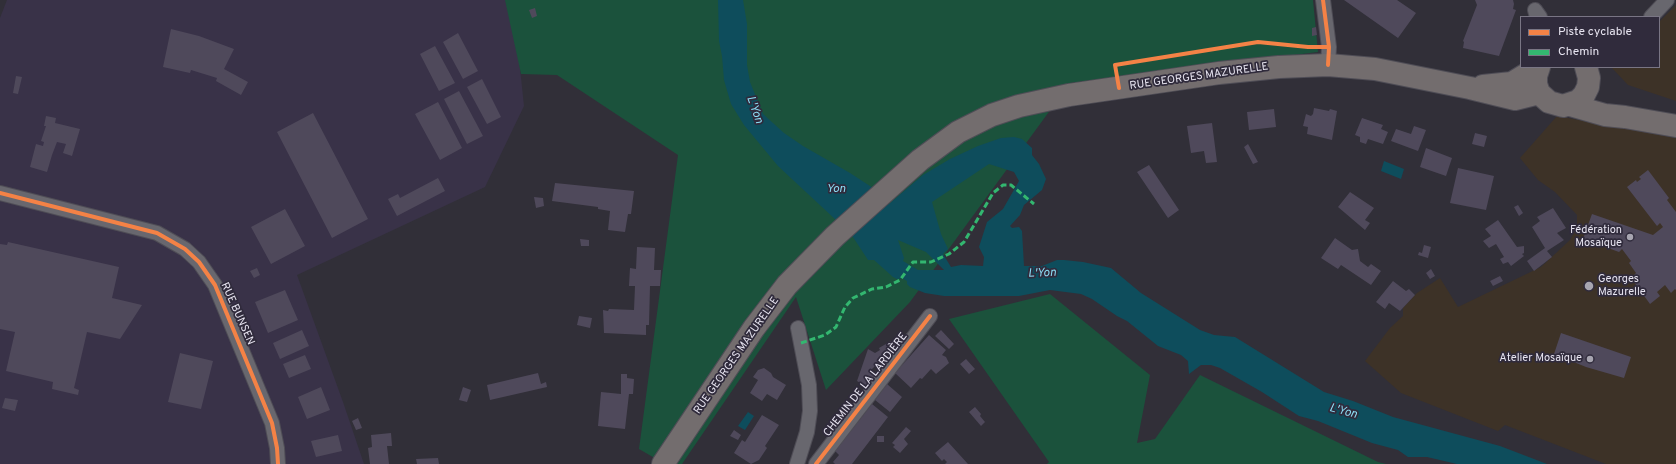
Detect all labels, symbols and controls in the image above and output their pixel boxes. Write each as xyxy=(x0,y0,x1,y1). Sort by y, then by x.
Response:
legend xyxy=(1520,16,1660,68)
text: Piste cyclable xyxy=(1558,24,1632,40)
text: Chemin xyxy=(1558,44,1599,60)
street label: RUE GEORGES MAZURELLE xyxy=(1129,61,1269,93)
water label: L'Yon xyxy=(742,94,766,126)
water label: Yon xyxy=(826,183,846,197)
place label: Fédération Mosaïque xyxy=(1570,224,1622,250)
marker: Fédération Mosaïque xyxy=(1625,232,1635,242)
water label: L'Yon xyxy=(1028,266,1056,282)
place label: Georges Mazurelle xyxy=(1598,273,1646,299)
marker: Georges Mazurelle xyxy=(1583,280,1595,292)
street label: RUE BUNSEN xyxy=(217,281,257,347)
street label: RUE GEORGES MAZURELLE xyxy=(691,295,783,417)
street label: CHEMIN DE LA LARDIÈRE xyxy=(821,330,911,440)
place label: Atelier Mosaïque xyxy=(1499,352,1582,366)
marker: Atelier Mosaïque xyxy=(1585,354,1595,364)
water label: L'Yon xyxy=(1328,401,1358,423)

